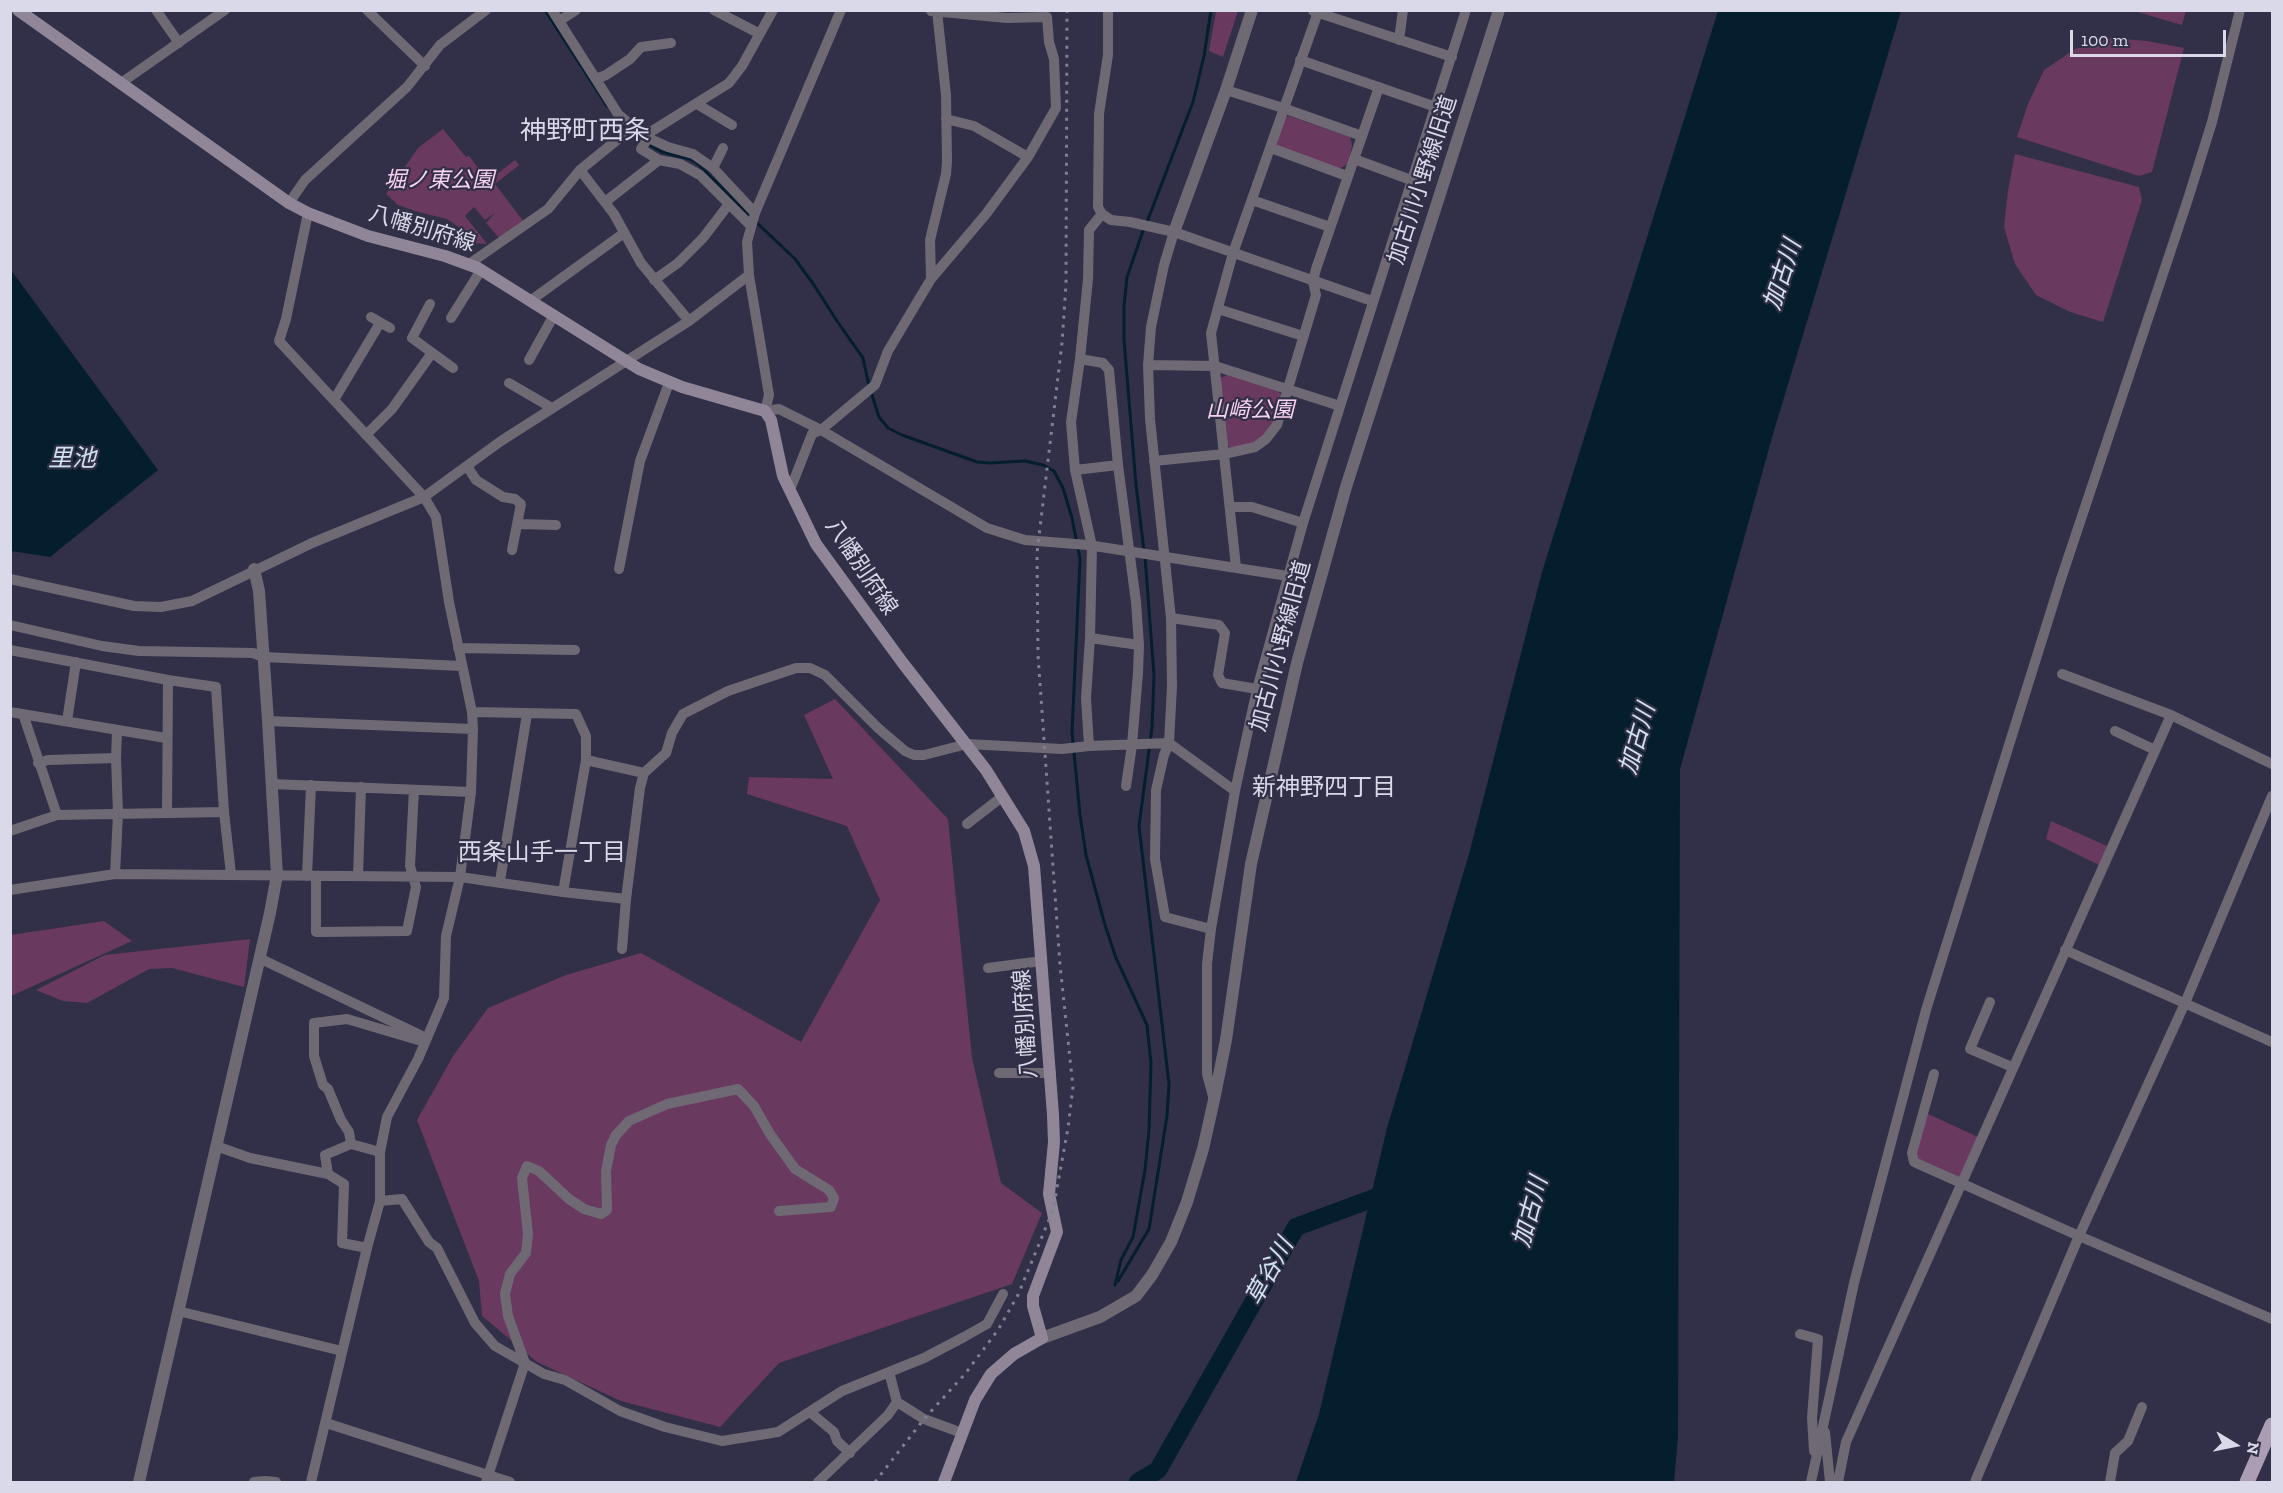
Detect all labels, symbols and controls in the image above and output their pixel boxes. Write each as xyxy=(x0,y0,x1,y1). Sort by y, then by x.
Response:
scale bar xyxy=(2073,18,2229,56)
text: 100 m xyxy=(2081,29,2128,51)
street label: 加古川小野線旧道 xyxy=(1383,92,1463,268)
district label: 神野町西条 xyxy=(520,116,650,148)
park label: 堀ノ東公園 xyxy=(384,168,494,194)
street label: 八幡別府線 xyxy=(366,200,478,258)
water label: 加古川 xyxy=(1758,236,1808,314)
park label: 山崎公園 xyxy=(1206,398,1294,424)
water label: 里池 xyxy=(48,445,96,473)
street label: 八幡別府線 xyxy=(819,514,903,620)
street label: 加古川小野線旧道 xyxy=(1245,558,1317,734)
water label: 加古川 xyxy=(1614,700,1662,778)
district label: 新神野四丁目 xyxy=(1252,774,1396,802)
district label: 西条山手一丁目 xyxy=(458,839,626,867)
street label: 八幡別府線 xyxy=(1009,968,1043,1080)
water label: 加古川 xyxy=(1508,1173,1554,1251)
water label: 草谷川 xyxy=(1240,1234,1300,1310)
north arrow xyxy=(2205,1415,2265,1475)
text: N xyxy=(2243,1441,2264,1456)

